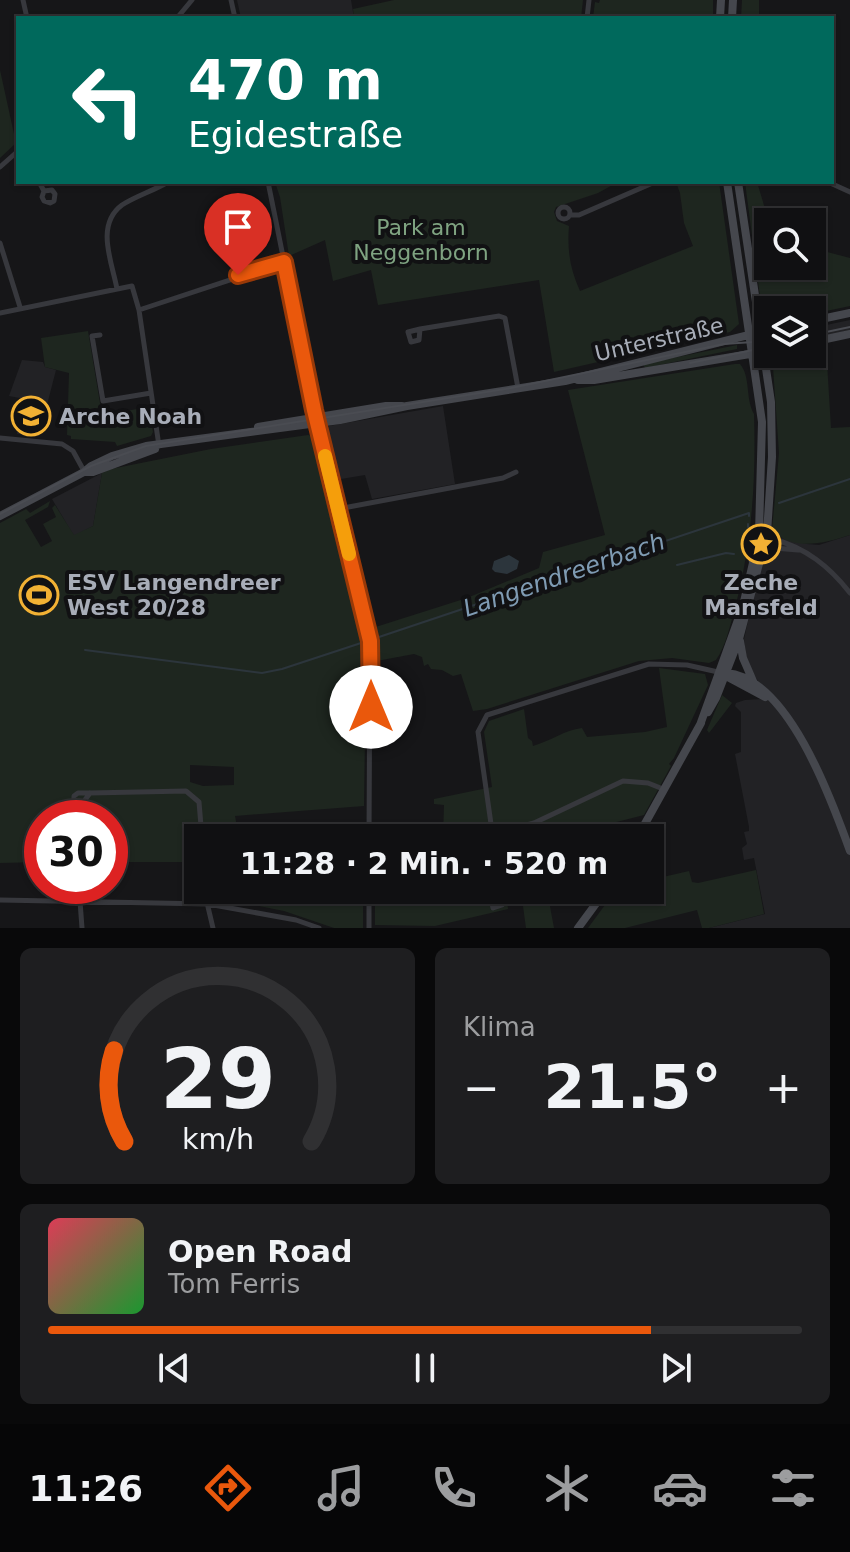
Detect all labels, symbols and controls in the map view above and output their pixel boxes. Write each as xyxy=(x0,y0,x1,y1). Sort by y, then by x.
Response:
text: 470 m xyxy=(188,47,383,112)
icon: left xyxy=(56,48,160,152)
text: Egidestraße xyxy=(188,114,403,155)
pin xyxy=(204,193,272,275)
icon: arrive xyxy=(216,205,260,249)
map controls xyxy=(754,208,826,368)
button: search xyxy=(754,208,826,280)
park label: Park am Neggenborn xyxy=(353,215,489,265)
button: layers xyxy=(754,296,826,368)
street label: Unterstraße xyxy=(592,313,726,366)
school or university icon: Arche Noah xyxy=(10,395,52,437)
place label: Arche Noah xyxy=(59,404,202,429)
place icon: Zeche Mansfeld xyxy=(740,523,782,565)
water label: Langendreerbach xyxy=(460,527,668,623)
place label: ESV Langendreer West 20/28 xyxy=(67,570,281,620)
place label: Zeche Mansfeld xyxy=(704,570,818,620)
sports icon: ESV Langendreer West 20/28 xyxy=(18,574,60,616)
position arrow xyxy=(329,665,413,749)
speed limit sign: 30 xyxy=(24,800,128,904)
text: 11:28 · 2 Min. · 520 m xyxy=(240,846,608,881)
text: Klima xyxy=(463,1012,536,1042)
text: 29 xyxy=(160,1031,275,1128)
text: 21.5° xyxy=(543,1052,722,1122)
text: − xyxy=(463,1062,500,1113)
text: + xyxy=(765,1062,802,1113)
text: km/h xyxy=(181,1122,254,1156)
text: Open Road xyxy=(168,1234,353,1269)
text: Tom Ferris xyxy=(168,1269,300,1299)
icon: previous xyxy=(152,1346,196,1390)
icon: pause xyxy=(403,1346,447,1390)
icon: next xyxy=(654,1346,698,1390)
icon: directions xyxy=(200,1460,256,1516)
icon: music xyxy=(313,1460,369,1516)
icon: phone xyxy=(426,1460,482,1516)
icon: climate xyxy=(539,1460,595,1516)
icon: car xyxy=(652,1460,708,1516)
icon: filters xyxy=(765,1460,821,1516)
text: 11:26 xyxy=(29,1468,143,1509)

